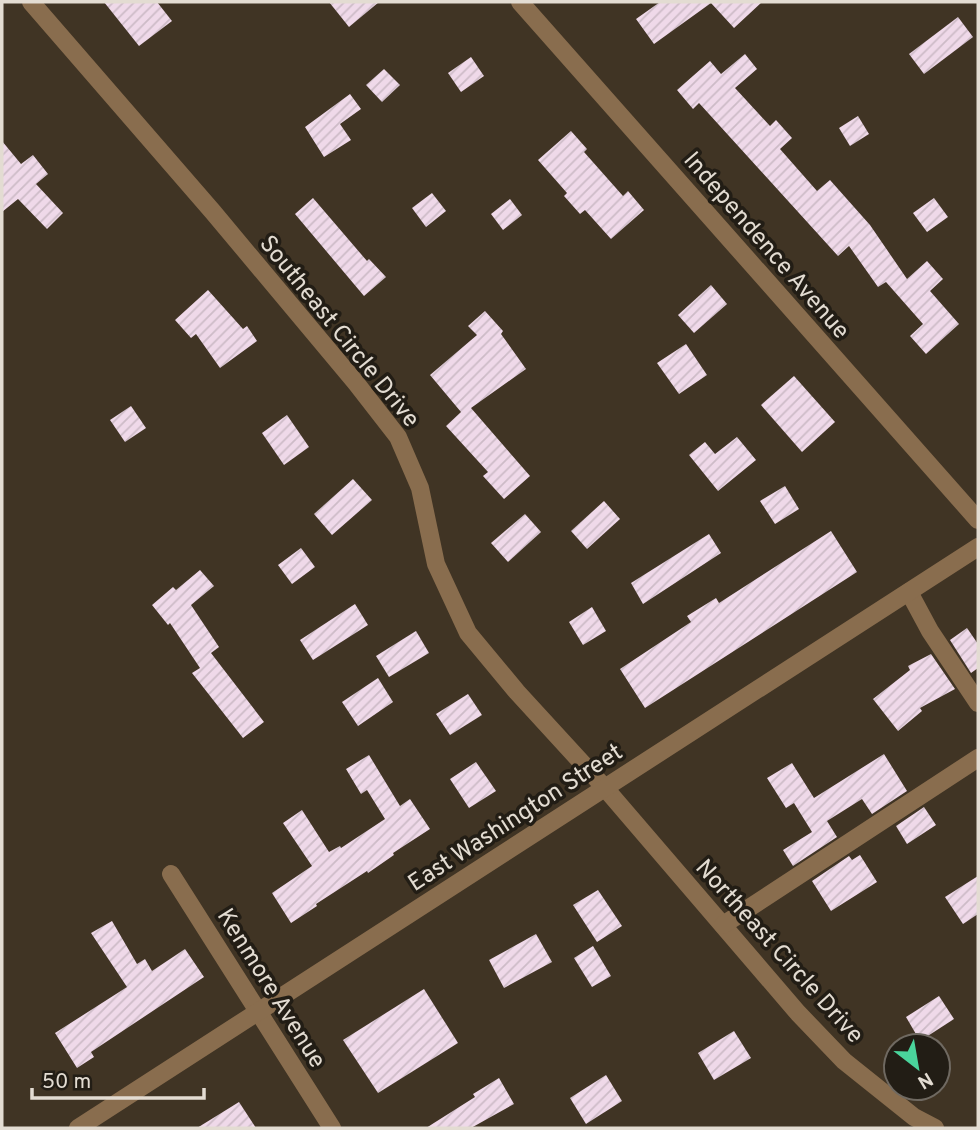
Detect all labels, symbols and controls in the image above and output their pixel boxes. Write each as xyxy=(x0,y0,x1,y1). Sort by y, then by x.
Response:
street label: Independence Avenue xyxy=(676,146,855,346)
street label: Southeast Circle Drive xyxy=(252,230,425,434)
street label: East Washington Street xyxy=(403,738,629,899)
street label: Northeast Circle Drive xyxy=(688,854,869,1051)
street label: Kenmore Avenue xyxy=(209,904,331,1074)
north arrow xyxy=(882,1032,952,1102)
scale bar xyxy=(32,1056,203,1100)
text: N xyxy=(913,1066,937,1094)
text: 50 m xyxy=(42,1069,91,1096)

